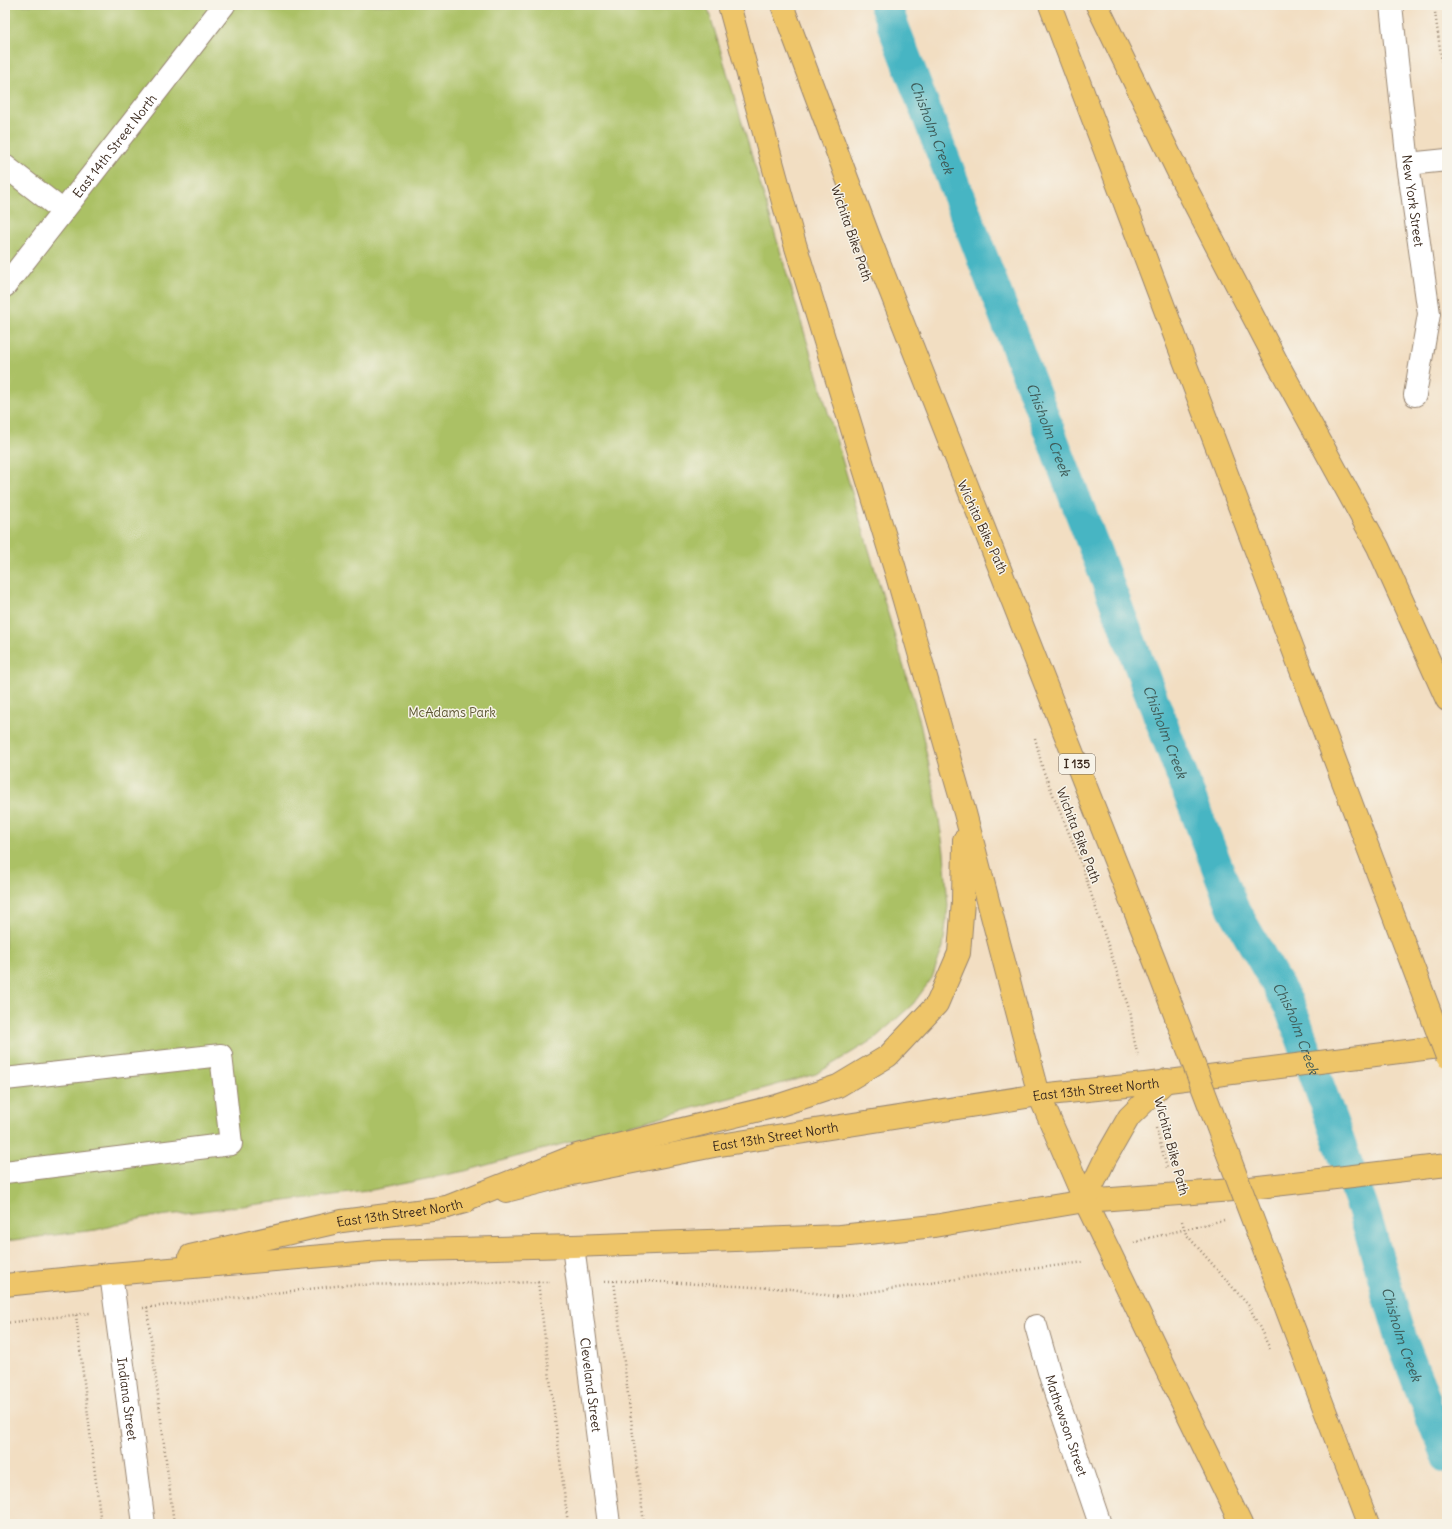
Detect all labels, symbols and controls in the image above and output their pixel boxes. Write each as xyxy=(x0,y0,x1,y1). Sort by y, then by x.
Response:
water label: Chisholm Creek xyxy=(906,78,958,177)
street label: East 14th Street North xyxy=(69,90,161,201)
street label: New York Street xyxy=(1398,154,1428,248)
street label: Wichita Bike Path xyxy=(827,182,876,284)
water label: Chisholm Creek xyxy=(1023,381,1075,479)
street label: Wichita Bike Path xyxy=(953,478,1012,577)
water label: Chisholm Creek xyxy=(1139,683,1191,782)
park label: McAdams Park xyxy=(408,704,496,721)
road number: I 135 xyxy=(1059,754,1095,774)
street label: Wichita Bike Path xyxy=(1052,785,1105,886)
water label: Chisholm Creek xyxy=(1269,979,1323,1078)
street label: East 13th Street North xyxy=(1031,1074,1161,1105)
street label: Wichita Bike Path xyxy=(1150,1095,1193,1198)
street label: East 13th Street North xyxy=(711,1119,840,1155)
street label: East 13th Street North xyxy=(335,1195,465,1231)
water label: Chisholm Creek xyxy=(1378,1285,1426,1385)
street label: Cleveland Street xyxy=(576,1337,605,1434)
street label: Indiana Street xyxy=(113,1356,141,1442)
street label: Mathewson Street xyxy=(1041,1373,1091,1479)

